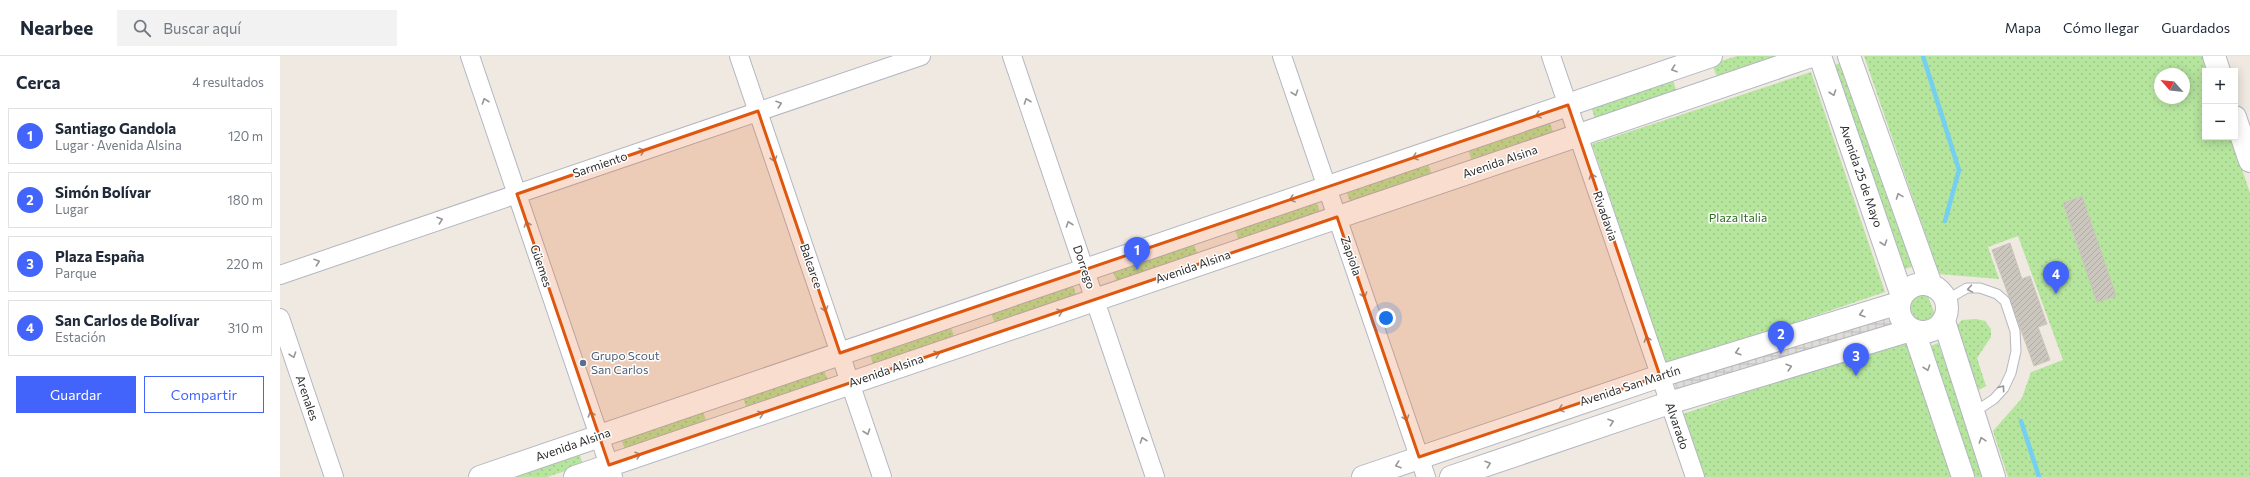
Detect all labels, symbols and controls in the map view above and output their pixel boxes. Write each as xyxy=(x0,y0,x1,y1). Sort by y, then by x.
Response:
search box xyxy=(117,10,397,46)
text: Nearbee xyxy=(20,16,93,39)
icon: search xyxy=(131,17,153,39)
text: Buscar aquí xyxy=(163,19,241,37)
text: Mapa xyxy=(2005,19,2041,36)
text: Cómo llegar xyxy=(2063,19,2139,36)
text: Guardados xyxy=(2161,19,2230,36)
one-way arrow xyxy=(1671,64,1678,72)
north arrow xyxy=(2154,68,2190,104)
map controls xyxy=(2202,68,2238,140)
button: + xyxy=(2202,68,2238,104)
text: Cerca xyxy=(16,72,61,93)
text: 4 resultados xyxy=(192,74,264,90)
one-way arrow xyxy=(1290,89,1299,96)
one-way arrow xyxy=(1828,89,1837,96)
one-way arrow xyxy=(482,98,490,105)
one-way arrow xyxy=(1024,98,1032,105)
one-way arrow xyxy=(775,101,782,109)
button: − xyxy=(2202,104,2238,140)
one-way arrow xyxy=(1534,110,1541,119)
text: Santiago Gandola xyxy=(55,119,176,137)
street label: Avenida 25 de Mayo xyxy=(1838,123,1886,229)
text: 1 xyxy=(27,128,33,144)
text: 120 m xyxy=(228,128,263,144)
text: Lugar · Avenida Alsina xyxy=(55,137,182,153)
street label: Avenida Alsina xyxy=(1460,142,1539,180)
one-way arrow xyxy=(639,147,646,156)
street label: Sarmiento xyxy=(571,148,629,180)
one-way arrow xyxy=(1411,153,1418,161)
one-way arrow xyxy=(769,156,778,163)
one-way arrow xyxy=(1588,173,1597,180)
text: Simón Bolívar xyxy=(55,183,151,201)
street label: Rivadavia xyxy=(1591,189,1621,243)
text: 2 xyxy=(26,192,34,208)
text: 180 m xyxy=(227,192,263,208)
one-way arrow xyxy=(1895,192,1904,199)
one-way arrow xyxy=(1288,195,1295,203)
text: Lugar xyxy=(55,201,89,217)
park label: Plaza Italia xyxy=(1709,210,1767,224)
one-way arrow xyxy=(436,216,443,225)
one-way arrow xyxy=(523,221,532,228)
one-way arrow xyxy=(1065,221,1074,228)
street label: Zapiola xyxy=(1339,234,1365,277)
pin: 1 xyxy=(1124,237,1150,270)
one-way arrow xyxy=(1879,239,1888,246)
street label: Balcarce xyxy=(798,242,826,290)
street label: Güemes xyxy=(528,243,556,289)
street label: Dorrego xyxy=(1071,243,1099,290)
text: Plaza España xyxy=(55,247,144,265)
street label: Avenida Alsina xyxy=(1153,247,1232,285)
text: 3 xyxy=(26,256,34,272)
text: 220 m xyxy=(226,256,263,272)
one-way arrow xyxy=(313,258,320,267)
pin: 4 xyxy=(2043,261,2069,294)
text: Parque xyxy=(55,265,97,281)
one-way arrow xyxy=(1967,284,1973,293)
one-way arrow xyxy=(1359,292,1368,299)
one-way arrow xyxy=(820,305,829,312)
one-way arrow xyxy=(1057,308,1064,316)
your location xyxy=(1376,308,1396,328)
one-way arrow xyxy=(1859,309,1866,318)
text: San Carlos de Bolívar xyxy=(55,311,199,329)
text: 4 xyxy=(26,320,34,336)
text: 310 m xyxy=(228,320,263,336)
pin: 2 xyxy=(1768,321,1794,354)
text: Estación xyxy=(55,329,106,345)
one-way arrow xyxy=(1644,336,1652,343)
pin: 3 xyxy=(1843,343,1869,376)
one-way arrow xyxy=(1734,347,1741,356)
place label: Grupo Scout San Carlos xyxy=(591,348,660,376)
one-way arrow xyxy=(934,350,941,358)
street label: Avenida Alsina xyxy=(846,351,925,389)
one-way arrow xyxy=(288,352,296,359)
marker: Grupo Scout San Carlos xyxy=(578,358,588,368)
street label: Avenida San Martín xyxy=(1577,362,1682,408)
one-way arrow xyxy=(1785,363,1792,371)
one-way arrow xyxy=(1922,365,1930,372)
street label: Arenales xyxy=(294,373,322,422)
button: Guardar xyxy=(16,376,136,413)
button: Compartir xyxy=(144,376,264,413)
one-way arrow xyxy=(1997,385,2004,392)
street label: Alvarado xyxy=(1663,400,1692,451)
one-way arrow xyxy=(1557,405,1564,413)
one-way arrow xyxy=(588,410,596,417)
one-way arrow xyxy=(757,410,764,418)
one-way arrow xyxy=(1402,415,1410,422)
one-way arrow xyxy=(1608,419,1615,427)
street label: Avenida Alsina xyxy=(533,425,612,463)
one-way arrow xyxy=(862,428,871,435)
one-way arrow xyxy=(1139,437,1147,444)
one-way arrow xyxy=(1978,437,1987,444)
one-way arrow xyxy=(634,452,641,460)
one-way arrow xyxy=(1394,460,1401,468)
one-way arrow xyxy=(1485,461,1492,469)

